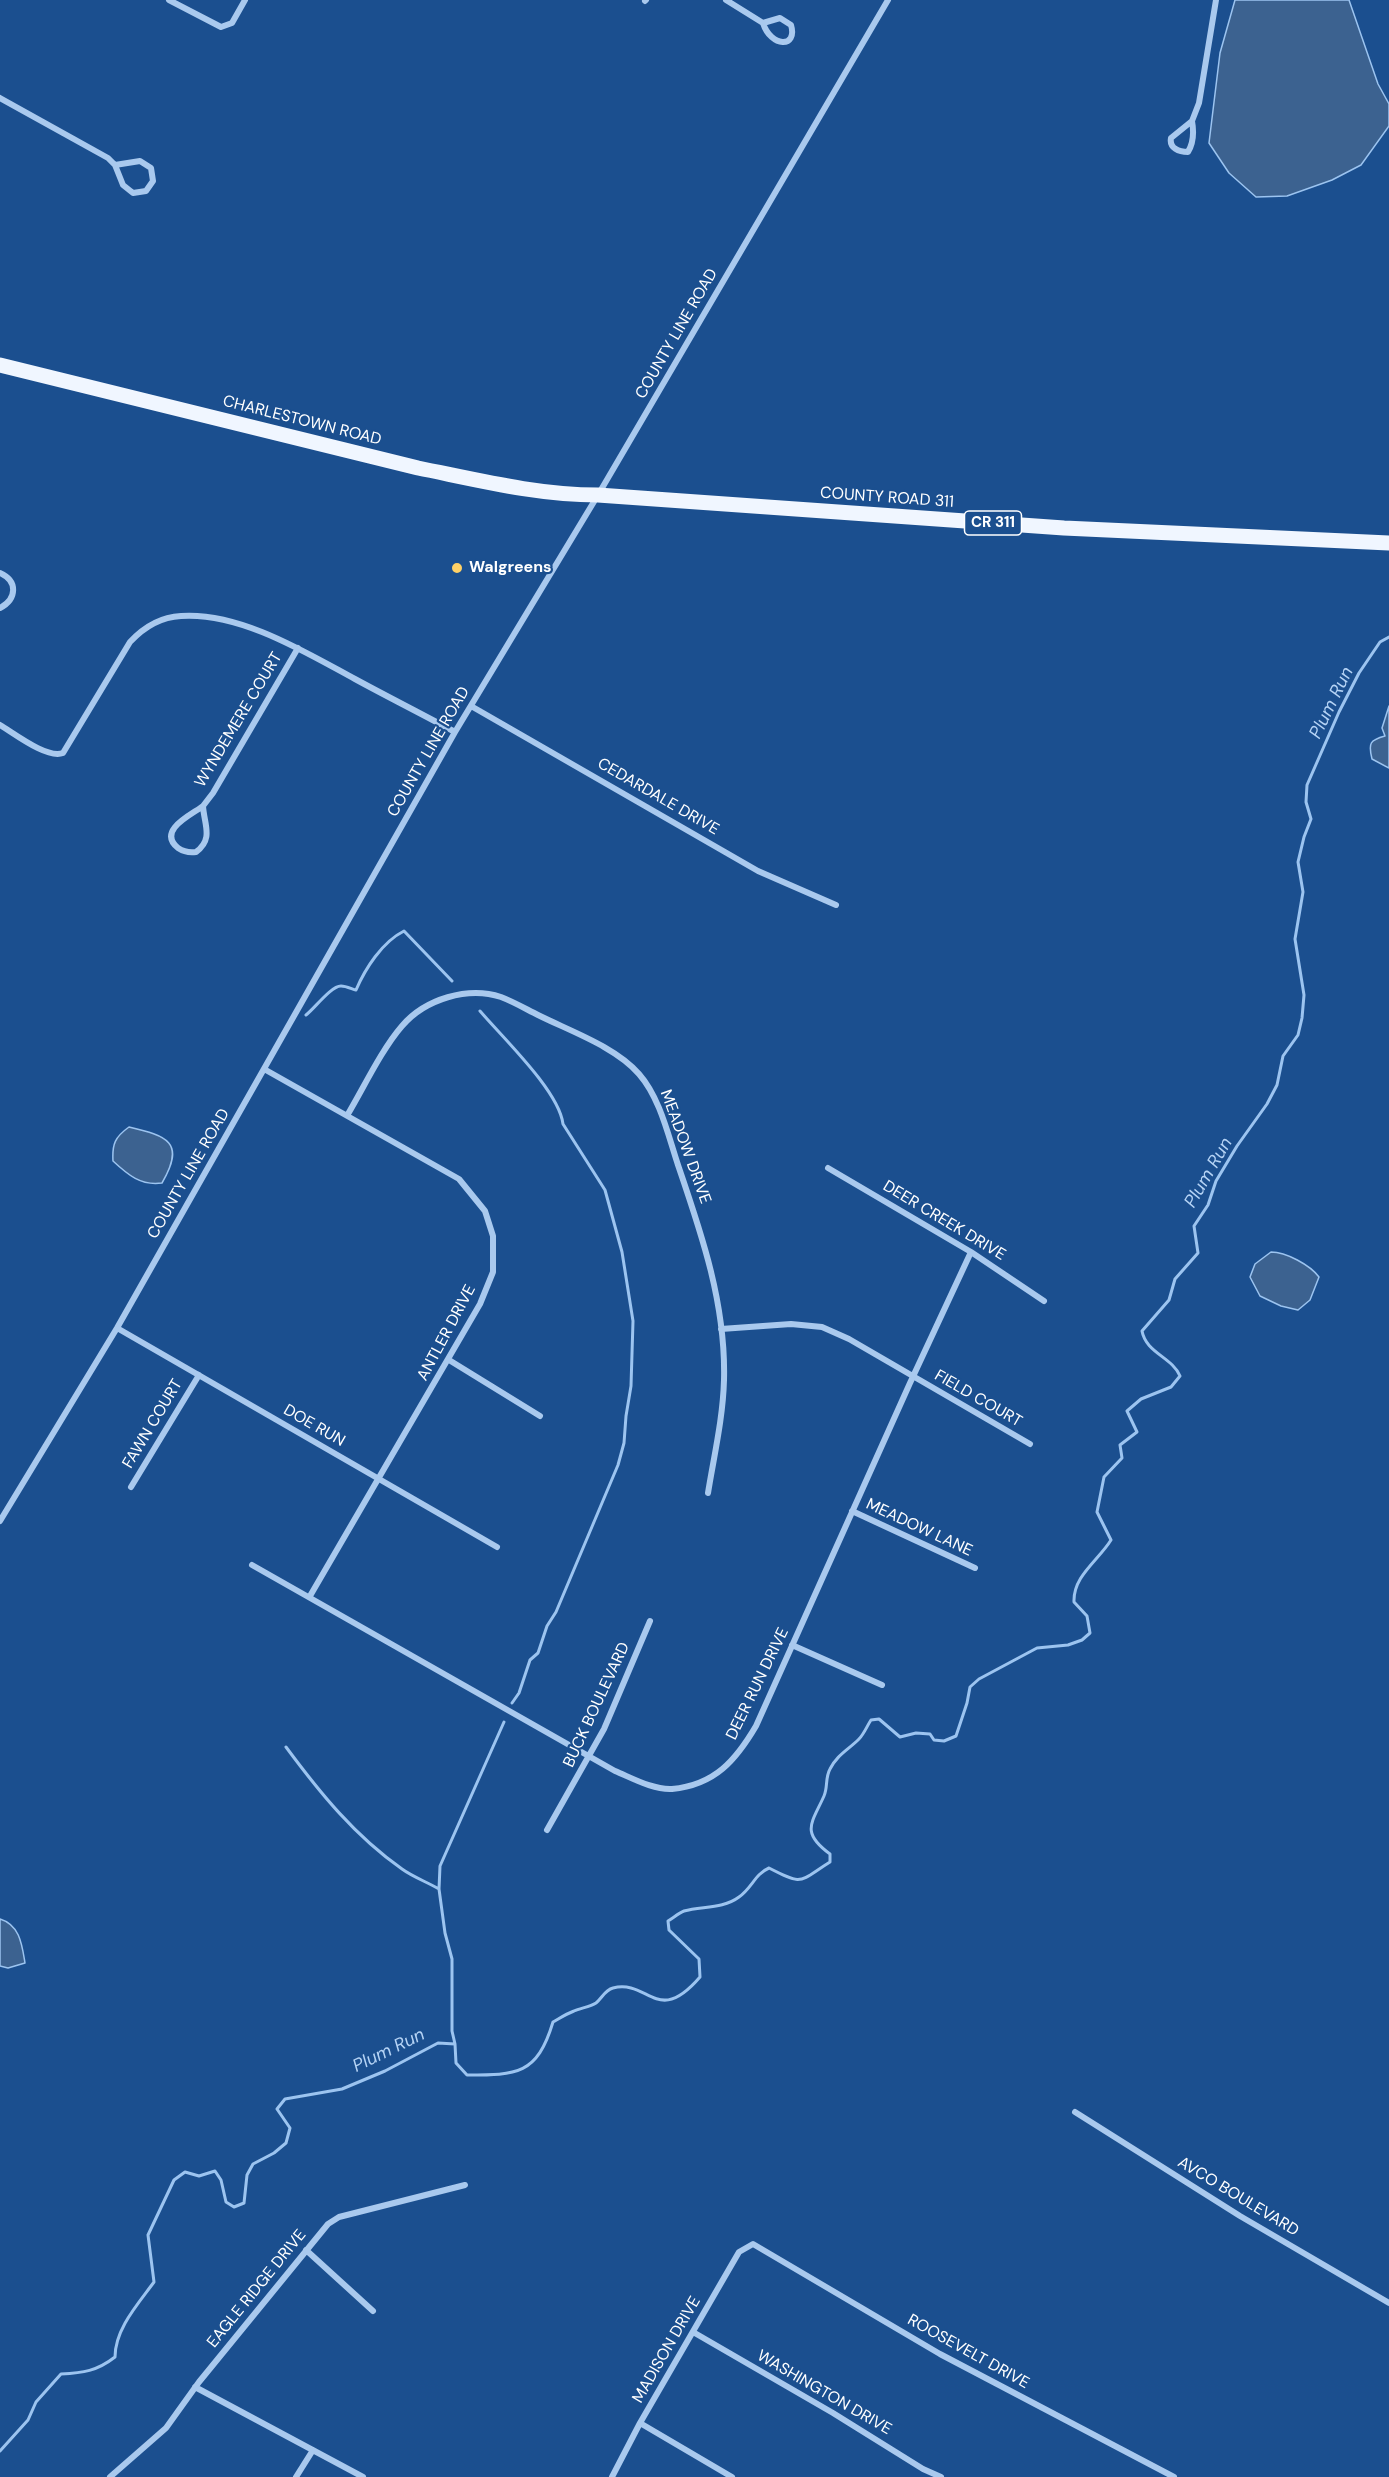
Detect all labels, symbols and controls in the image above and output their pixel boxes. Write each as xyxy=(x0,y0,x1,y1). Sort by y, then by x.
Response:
street label: COUNTY LINE ROAD xyxy=(632,265,722,403)
street label: CHARLESTOWN ROAD xyxy=(221,392,383,450)
street label: COUNTY ROAD 311 xyxy=(819,484,955,512)
road number: CR 311 xyxy=(964,511,1022,535)
place label: Walgreens xyxy=(469,558,552,578)
marker: Walgreens xyxy=(450,561,464,575)
street label: WYNDEMERE COURT xyxy=(191,649,287,791)
water label: Plum Run xyxy=(1305,664,1359,742)
street label: COUNTY LINE ROAD xyxy=(384,683,474,821)
street label: CEDARDALE DRIVE xyxy=(594,754,722,840)
street label: MEADOW DRIVE xyxy=(655,1087,715,1207)
street label: COUNTY LINE ROAD xyxy=(144,1105,234,1243)
water label: Plum Run xyxy=(1180,1134,1238,1212)
street label: DEER CREEK DRIVE xyxy=(879,1177,1009,1265)
street label: ANTLER DRIVE xyxy=(414,1282,480,1384)
street label: FIELD COURT xyxy=(931,1366,1025,1432)
street label: FAWN COURT xyxy=(119,1376,187,1472)
street label: DOE RUN xyxy=(280,1401,348,1451)
street label: MEADOW LANE xyxy=(863,1495,975,1561)
street label: DEER RUN DRIVE xyxy=(723,1625,793,1743)
street label: BUCK BOULEVARD xyxy=(560,1640,634,1770)
water label: Plum Run xyxy=(350,2024,428,2078)
street label: AVCO BOULEVARD xyxy=(1174,2153,1302,2241)
street label: EAGLE RIDGE DRIVE xyxy=(203,2226,311,2352)
street label: MADISON DRIVE xyxy=(629,2293,705,2407)
street label: ROOSEVELT DRIVE xyxy=(904,2311,1032,2393)
street label: WASHINGTON DRIVE xyxy=(753,2347,895,2439)

